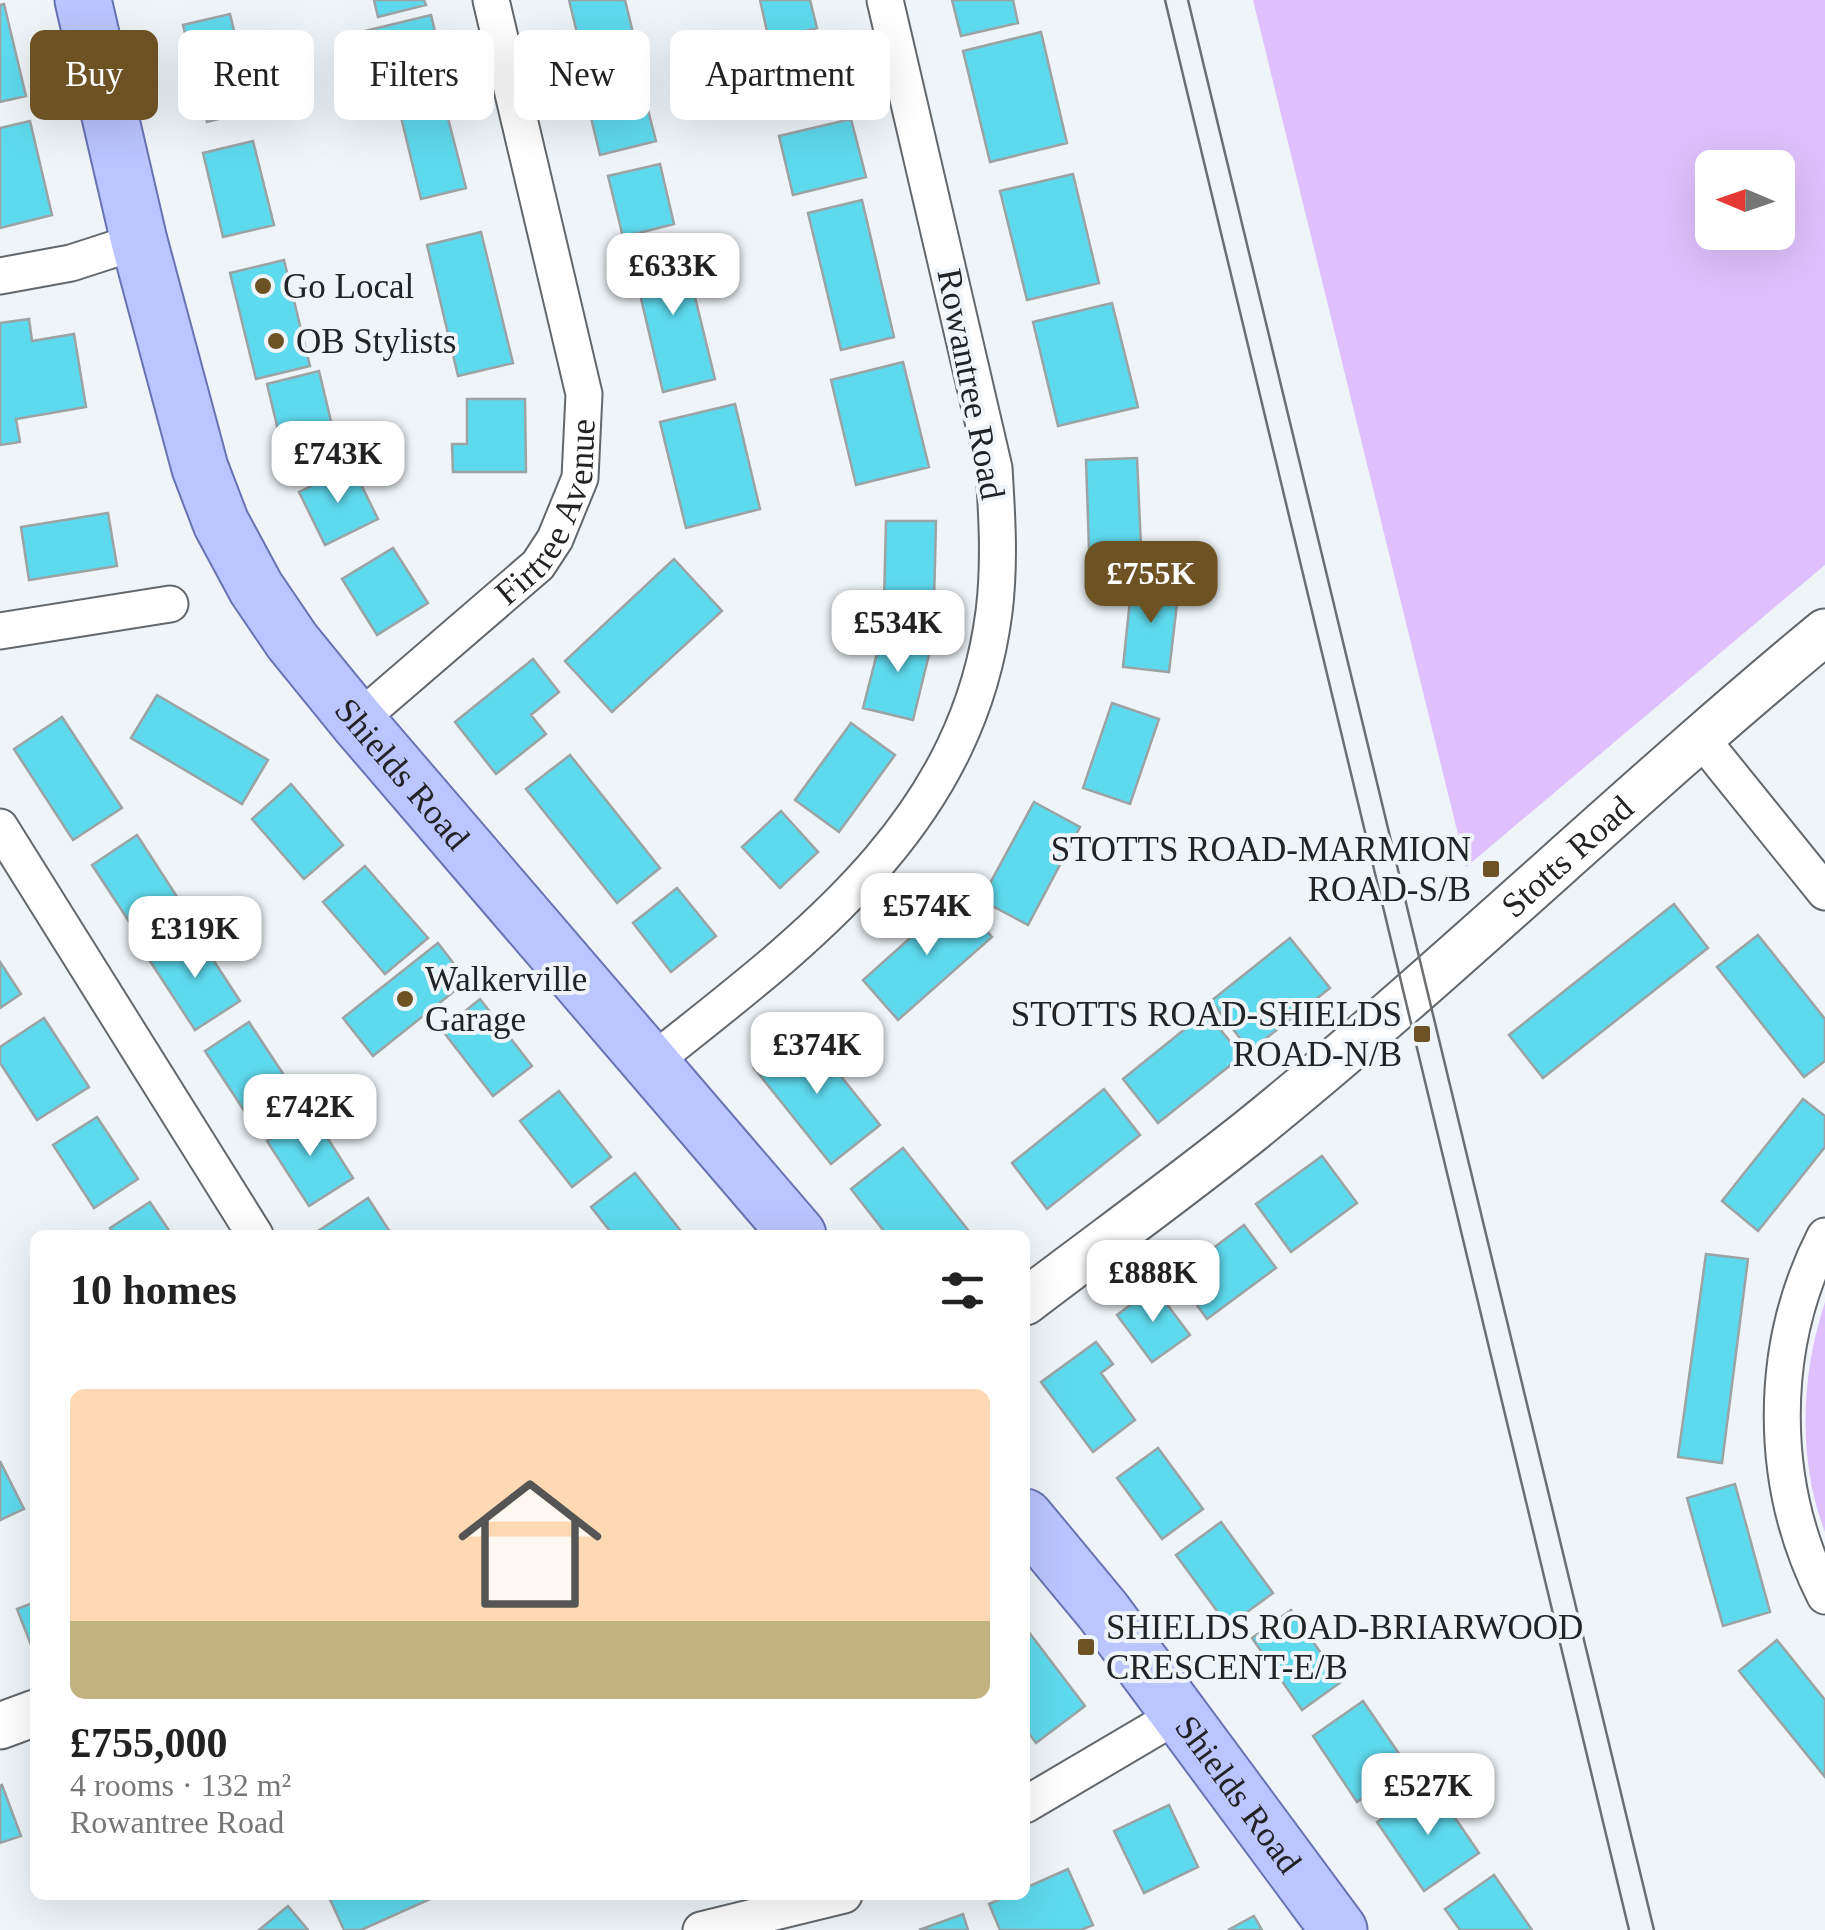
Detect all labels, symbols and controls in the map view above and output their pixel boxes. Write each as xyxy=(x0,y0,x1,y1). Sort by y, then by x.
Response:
chip: Buy xyxy=(30,30,158,120)
chip: Rent xyxy=(178,30,314,120)
chip: Filters xyxy=(334,30,494,120)
chip: New xyxy=(514,30,650,120)
chip: Apartment xyxy=(670,30,890,120)
north arrow xyxy=(1695,150,1795,250)
map controls xyxy=(1695,150,1795,250)
pin: £633K xyxy=(603,233,743,318)
text: £633K xyxy=(629,247,717,283)
street label: Rowantree Road xyxy=(930,265,1013,503)
place label: Go Local xyxy=(283,267,414,306)
marker: Go Local xyxy=(252,275,274,297)
place label: OB Stylists xyxy=(296,322,456,361)
marker: OB Stylists xyxy=(265,330,287,352)
street label: Firtree Avenue xyxy=(487,418,602,613)
pin: £743K xyxy=(268,421,408,506)
text: £743K xyxy=(294,435,382,471)
pin: £755K xyxy=(1081,541,1221,626)
text: £755K xyxy=(1107,555,1195,591)
pin: £534K xyxy=(828,590,968,675)
text: £534K xyxy=(854,604,942,640)
street label: Shields Road xyxy=(327,691,478,857)
street label: Stotts Road xyxy=(1493,787,1641,925)
place label: STOTTS ROAD-MARMION ROAD-S/B xyxy=(1051,830,1471,909)
marker: STOTTS ROAD-MARMION ROAD-S/B xyxy=(1480,858,1502,880)
pin: £574K xyxy=(857,873,997,958)
text: £574K xyxy=(883,887,971,923)
pin: £319K xyxy=(125,896,265,981)
text: £319K xyxy=(151,910,239,946)
place label: Walkerville Garage xyxy=(425,960,587,1039)
marker: Walkerville Garage xyxy=(394,988,416,1010)
place label: STOTTS ROAD-SHIELDS ROAD-N/B xyxy=(1011,995,1402,1074)
pin: £374K xyxy=(747,1012,887,1097)
marker: STOTTS ROAD-SHIELDS ROAD-N/B xyxy=(1411,1023,1433,1045)
text: £374K xyxy=(773,1026,861,1062)
pin: £742K xyxy=(240,1074,380,1159)
text: £742K xyxy=(266,1088,354,1124)
pin: £888K xyxy=(1083,1240,1223,1325)
text: £888K xyxy=(1109,1254,1197,1290)
icon: filters xyxy=(935,1263,990,1318)
text: 10 homes xyxy=(70,1267,237,1313)
icon: home xyxy=(440,1454,620,1634)
place label: SHIELDS ROAD-BRIARWOOD CRESCENT-E/B xyxy=(1106,1608,1583,1687)
marker: SHIELDS ROAD-BRIARWOOD CRESCENT-E/B xyxy=(1075,1636,1097,1658)
street label: Shields Road xyxy=(1168,1708,1310,1881)
text: £755,000 xyxy=(70,1720,228,1766)
pin: £527K xyxy=(1358,1753,1498,1838)
text: 4 rooms · 132 m² xyxy=(70,1767,291,1803)
text: £527K xyxy=(1384,1767,1472,1803)
text: Rowantree Road xyxy=(70,1804,284,1840)

